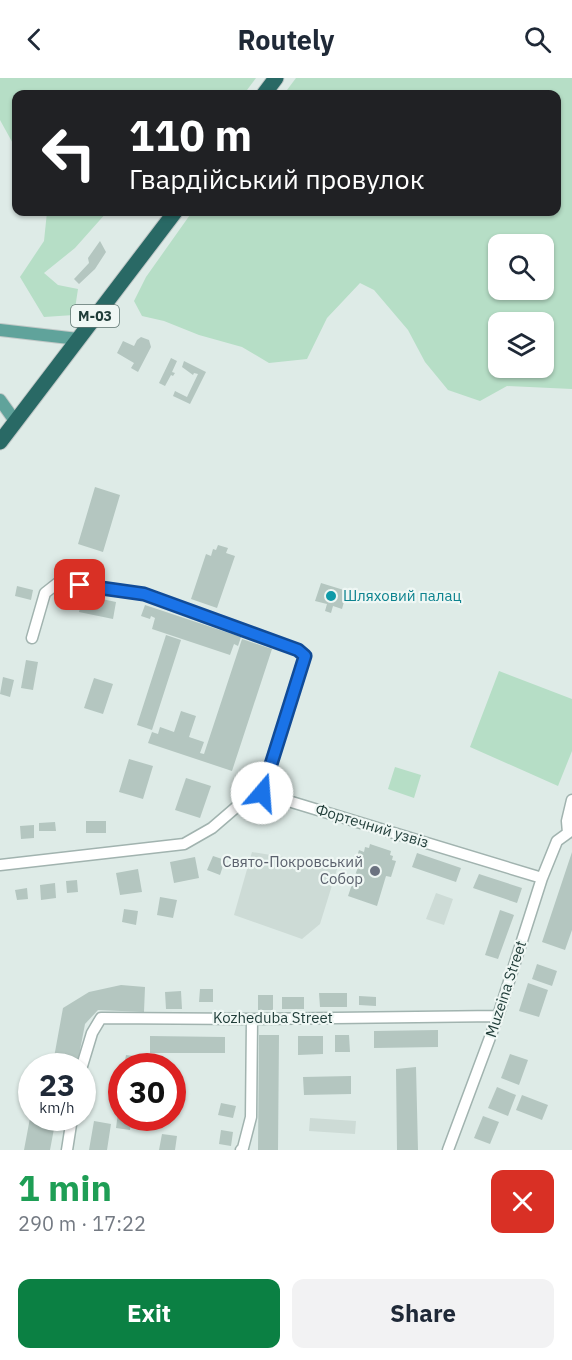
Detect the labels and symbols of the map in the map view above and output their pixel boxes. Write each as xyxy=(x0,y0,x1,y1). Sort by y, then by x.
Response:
road number: М-03 xyxy=(71,305,119,327)
pin xyxy=(54,559,105,610)
place label: Шляховий палац xyxy=(343,586,461,605)
marker: Шляховий палац xyxy=(324,589,338,603)
position arrow xyxy=(230,761,294,825)
street label: Фортечний узвіз xyxy=(313,799,431,852)
place label: Свято-Покровський Собор xyxy=(222,852,363,888)
marker: Свято-Покровський Собор xyxy=(368,864,382,878)
street label: Muzeina Street xyxy=(481,938,530,1040)
street label: Kozheduba Street xyxy=(213,1008,333,1027)
speed limit sign: 30 xyxy=(108,1053,186,1131)

